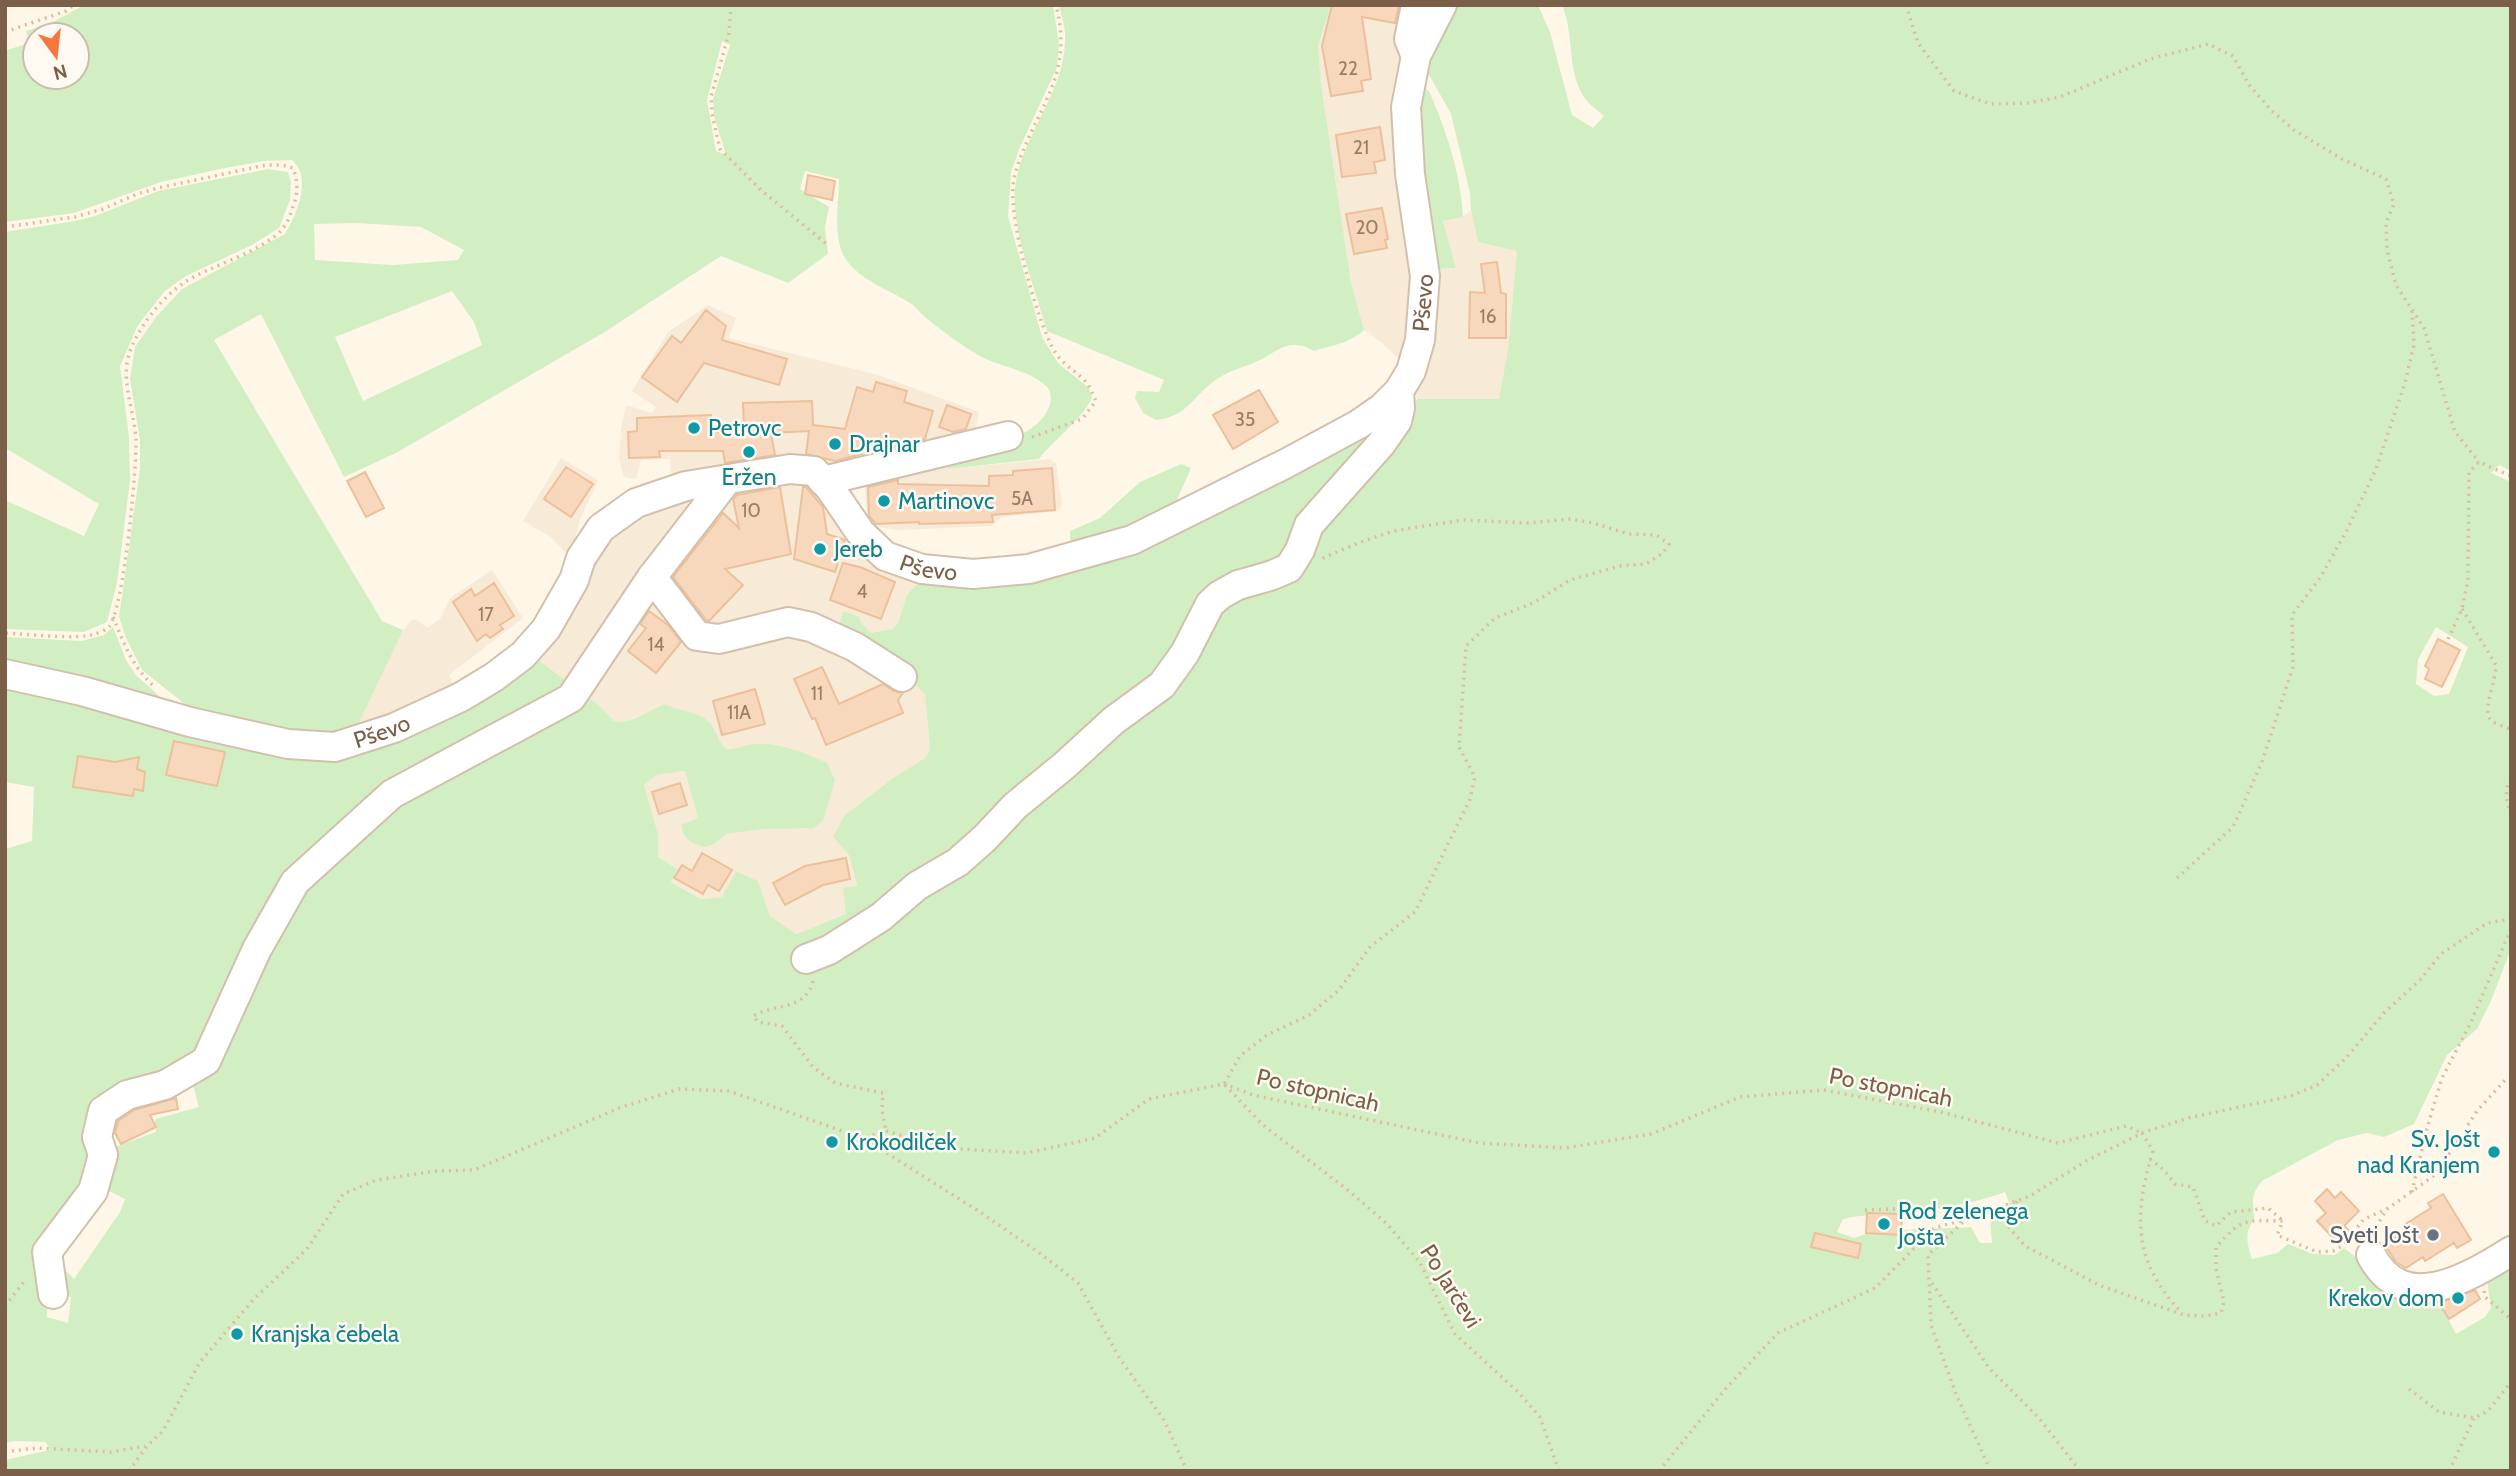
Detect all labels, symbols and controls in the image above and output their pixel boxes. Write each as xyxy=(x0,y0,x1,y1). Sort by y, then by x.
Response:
north arrow xyxy=(21,21,91,91)
house number: 22 xyxy=(1338,57,1358,80)
text: N xyxy=(51,59,70,85)
house number: 21 xyxy=(1353,136,1369,159)
house number: 20 xyxy=(1355,216,1379,239)
street label: Pševo xyxy=(1407,273,1439,333)
house number: 16 xyxy=(1480,305,1497,328)
house number: 35 xyxy=(1235,408,1255,431)
place label: Petrovc xyxy=(708,414,781,442)
marker: Petrovc xyxy=(686,420,702,436)
place label: Drajnar xyxy=(849,430,920,458)
marker: Drajnar xyxy=(827,436,843,452)
marker: Eržen xyxy=(741,444,757,460)
place label: Eržen xyxy=(721,463,777,491)
place label: Martinovc xyxy=(898,487,994,515)
house number: 5A xyxy=(1011,487,1033,510)
marker: Martinovc xyxy=(876,493,892,509)
house number: 10 xyxy=(741,499,761,522)
place label: Jereb xyxy=(833,535,883,563)
marker: Jereb xyxy=(812,541,828,557)
street label: Pševo xyxy=(896,548,959,586)
house number: 4 xyxy=(857,580,868,603)
house number: 17 xyxy=(478,603,494,626)
house number: 14 xyxy=(647,633,665,656)
house number: 11 xyxy=(811,682,823,705)
house number: 11A xyxy=(727,701,751,724)
street label: Pševo xyxy=(350,708,415,754)
street label: Po stopnicah xyxy=(1827,1061,1955,1113)
street label: Po stopnicah xyxy=(1254,1062,1382,1118)
place label: Sv. Jošt nad Kranjem xyxy=(2357,1125,2480,1179)
place label: Krokodilček xyxy=(846,1128,957,1156)
marker: Krokodilček xyxy=(824,1134,840,1150)
marker: Sv. Jošt nad Kranjem xyxy=(2486,1144,2502,1160)
place label: Rod zelenega Jošta xyxy=(1897,1197,2029,1251)
marker: Rod zelenega Jošta xyxy=(1876,1216,1892,1232)
place label: Sveti Jošt xyxy=(2330,1221,2419,1249)
marker: Sveti Jošt xyxy=(2425,1227,2441,1243)
street label: Po Jarčevi xyxy=(1414,1239,1488,1333)
place label: Krekov dom xyxy=(2328,1284,2444,1312)
marker: Krekov dom xyxy=(2450,1290,2466,1306)
place label: Kranjska čebela xyxy=(251,1320,399,1348)
marker: Kranjska čebela xyxy=(229,1326,245,1342)

